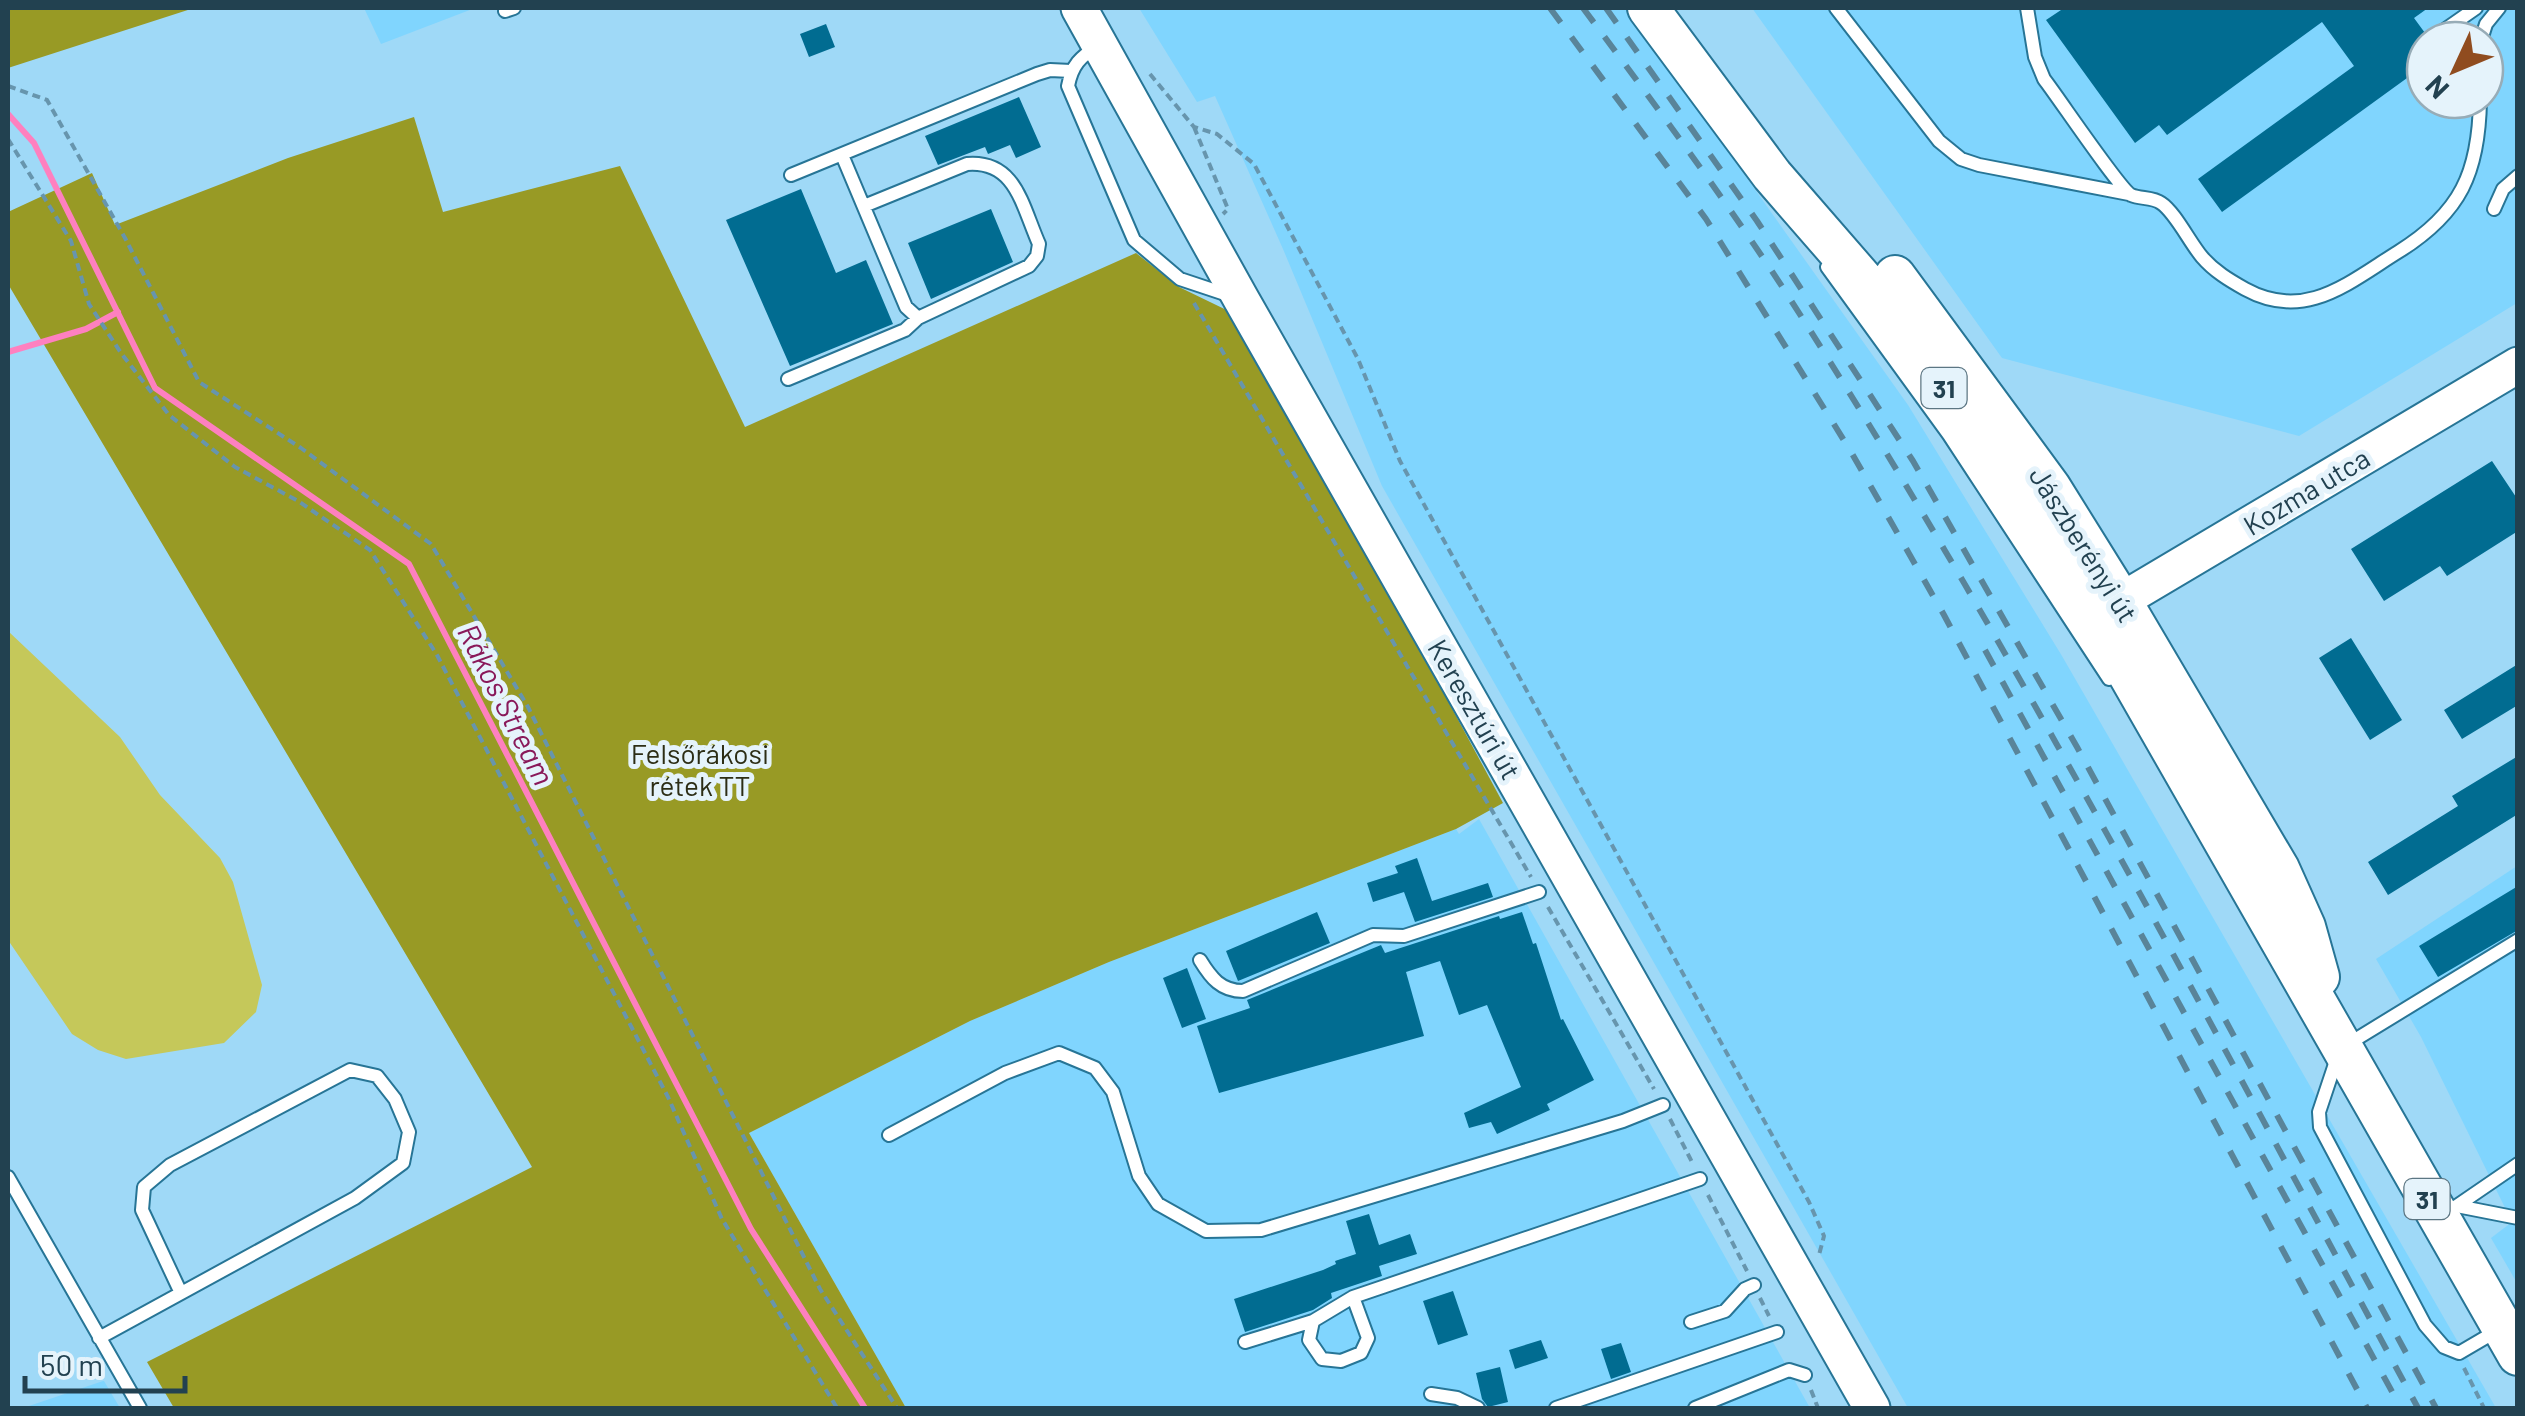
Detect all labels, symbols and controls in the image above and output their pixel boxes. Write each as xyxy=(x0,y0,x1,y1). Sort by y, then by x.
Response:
north arrow xyxy=(2405,20,2505,120)
text: N xyxy=(2418,70,2455,107)
road number: 31 xyxy=(1922,368,1966,408)
street label: Kozma utca xyxy=(2237,440,2375,542)
street label: Jászberényi út xyxy=(2023,460,2145,628)
water label: Rákos Stream xyxy=(451,617,563,791)
street label: Keresztúri út xyxy=(1421,633,1529,785)
park label: Felsőrákosi rétek TT xyxy=(631,736,769,802)
road number: 31 xyxy=(2404,1179,2450,1219)
scale bar xyxy=(25,1331,185,1393)
text: 50 m xyxy=(40,1346,103,1382)

